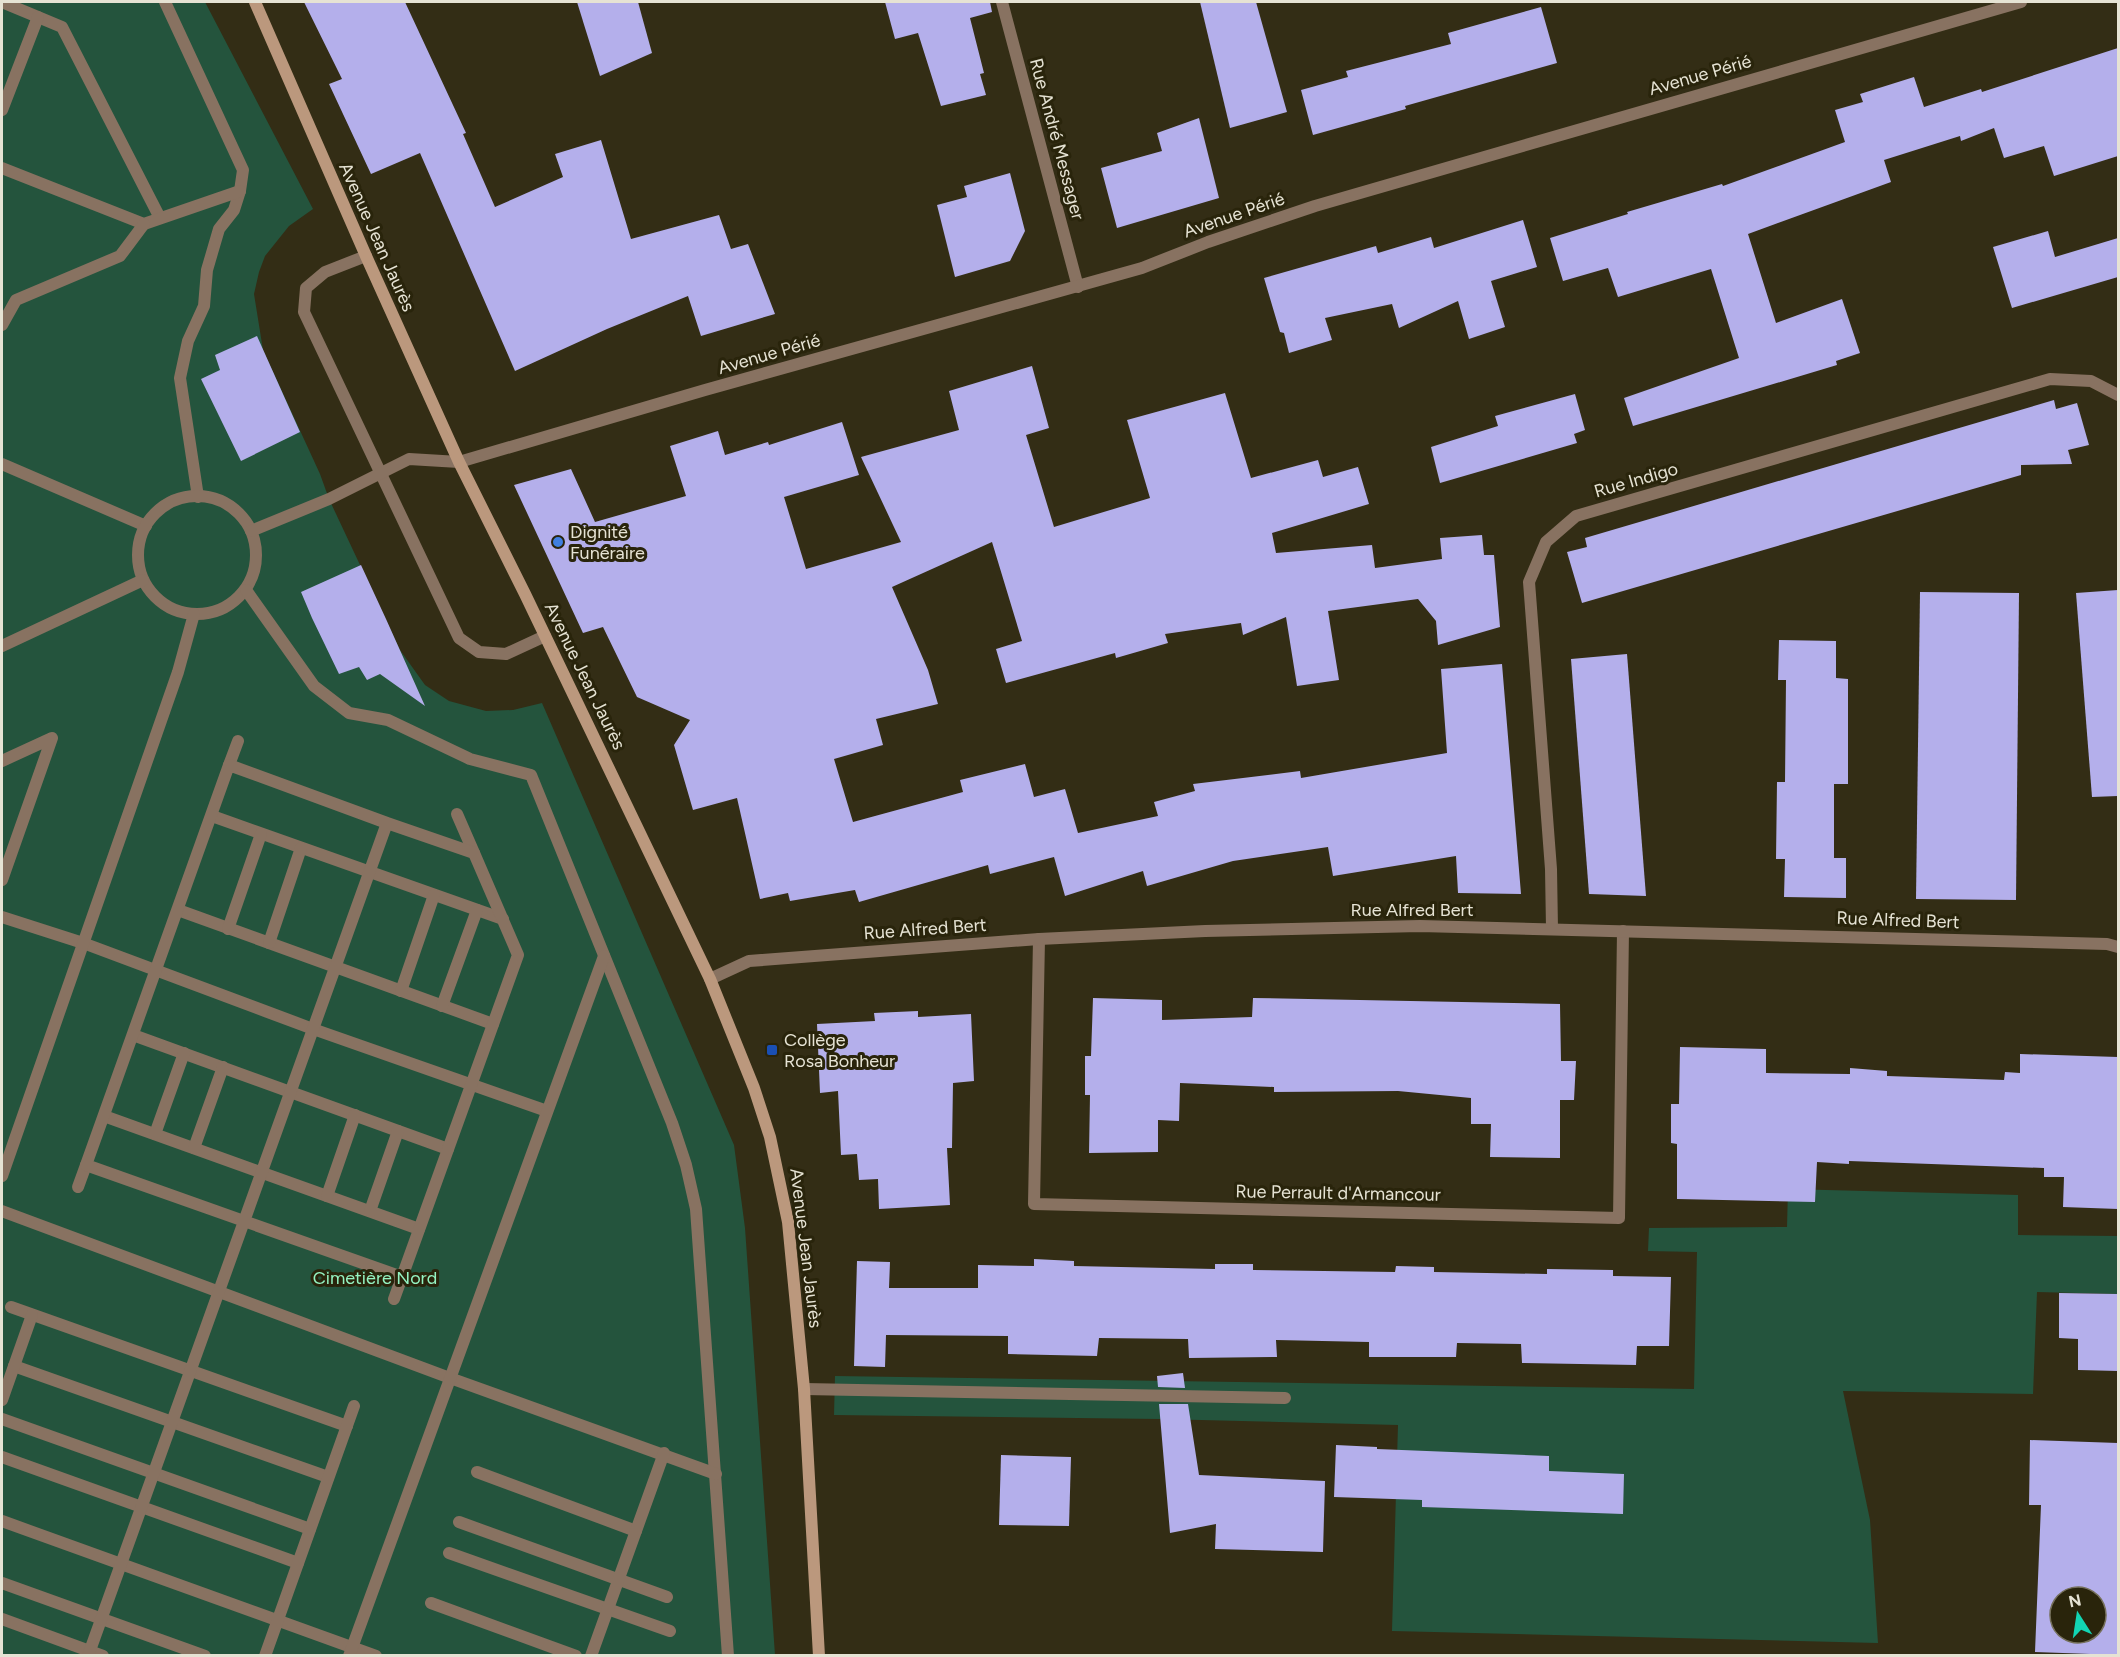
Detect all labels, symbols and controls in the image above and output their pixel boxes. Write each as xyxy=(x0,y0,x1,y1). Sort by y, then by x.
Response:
street label: Avenue Périé xyxy=(1646,50,1754,100)
street label: Rue André Messager xyxy=(1025,56,1089,222)
street label: Avenue Jean Jaurès xyxy=(334,159,420,315)
street label: Avenue Périé xyxy=(1181,187,1288,243)
street label: Avenue Périé xyxy=(715,329,823,379)
street label: Rue Indigo xyxy=(1592,458,1680,502)
place label: Dignité Funéraire xyxy=(570,521,645,564)
marker: Dignité Funéraire xyxy=(551,535,565,549)
street label: Avenue Jean Jaurès xyxy=(540,599,630,753)
street label: Rue Alfred Bert xyxy=(1351,899,1474,921)
street label: Rue Alfred Bert xyxy=(1836,907,1960,933)
street label: Rue Alfred Bert xyxy=(863,914,987,944)
place label: Collège Rosa Bonheur xyxy=(784,1029,895,1072)
marker: Collège Rosa Bonheur xyxy=(765,1043,779,1057)
street label: Avenue Jean Jaurès xyxy=(785,1167,827,1329)
street label: Rue Perrault d'Armancour xyxy=(1235,1180,1441,1206)
park label: Cimetière Nord xyxy=(313,1267,437,1289)
north arrow xyxy=(2048,1585,2108,1645)
text: N xyxy=(2067,1590,2083,1611)

